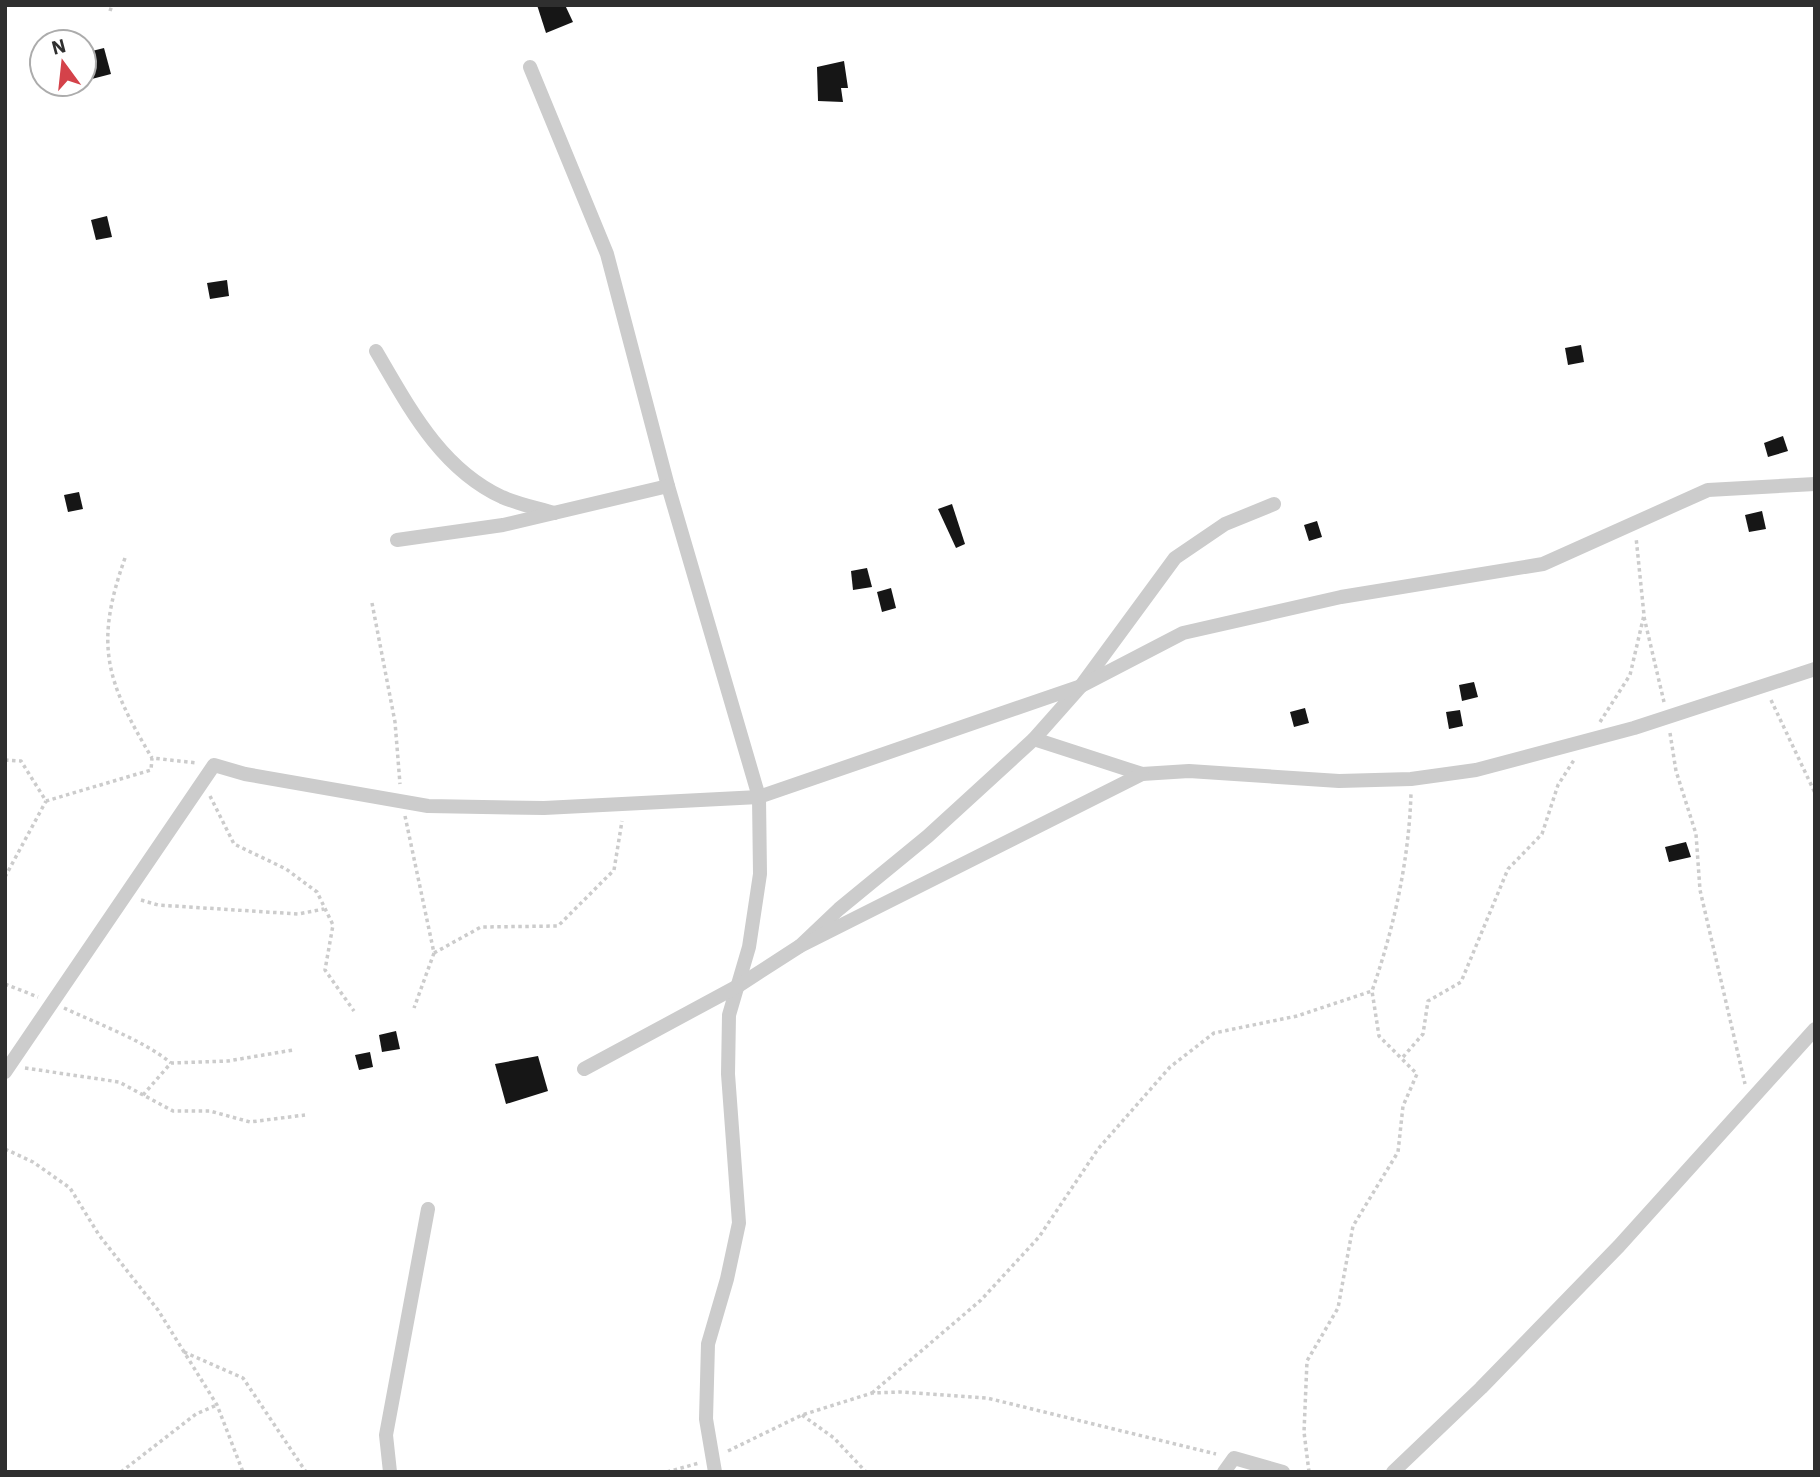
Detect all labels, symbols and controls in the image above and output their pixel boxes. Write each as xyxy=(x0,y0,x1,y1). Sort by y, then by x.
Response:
north arrow xyxy=(28,28,98,98)
text: N xyxy=(49,33,68,60)

